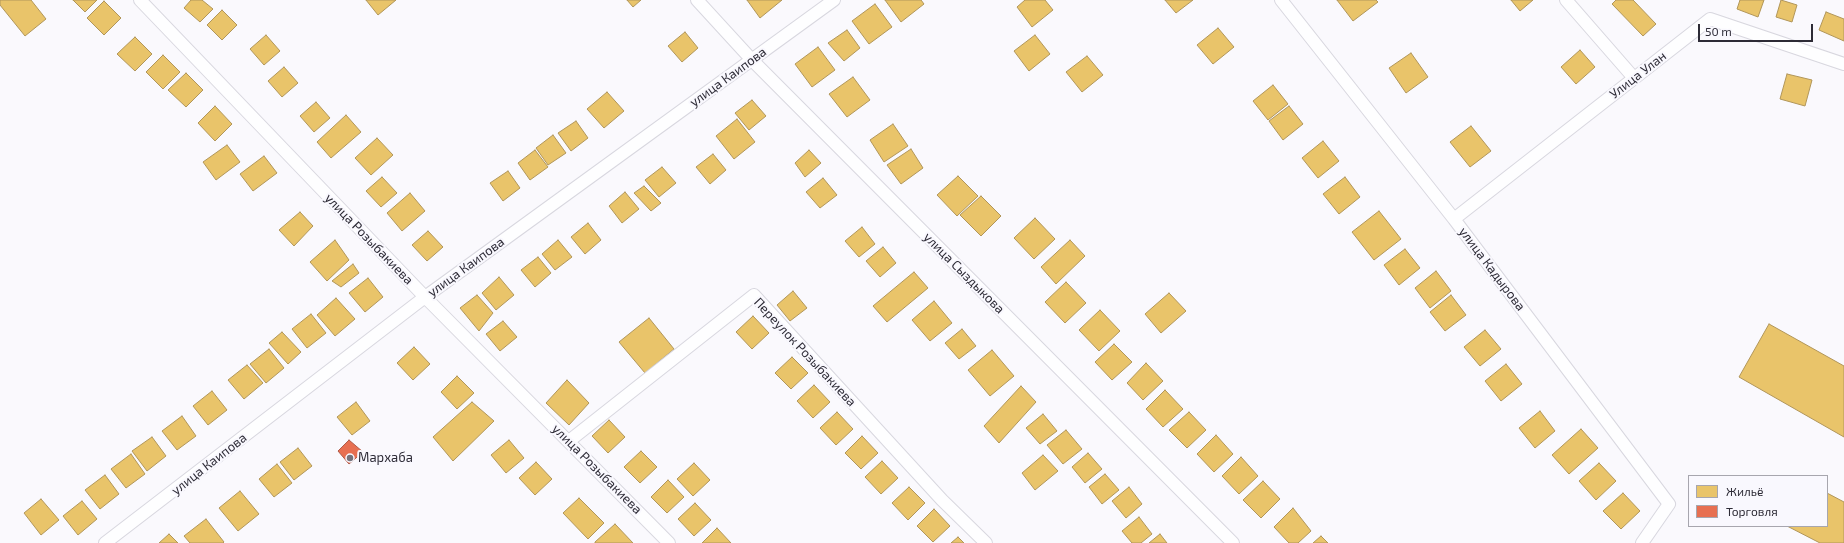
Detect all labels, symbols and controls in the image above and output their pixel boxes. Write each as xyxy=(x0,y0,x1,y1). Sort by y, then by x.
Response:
scale bar xyxy=(1700,16,1815,42)
text: 50 m xyxy=(1705,24,1732,38)
street label: улица Каипова xyxy=(687,44,769,110)
street label: Улица Улан xyxy=(1607,48,1669,102)
street label: улица Розыбакиева xyxy=(321,190,417,288)
street label: улица Кадырова xyxy=(1456,224,1528,314)
street label: улица Сыздыкова xyxy=(920,229,1008,317)
street label: улица Каипова xyxy=(425,234,507,300)
street label: Переулок Розыбакиева xyxy=(751,294,859,410)
street label: улица Розыбакиева xyxy=(549,421,645,517)
street label: улица Каипова xyxy=(168,430,250,498)
place label: Мархаба xyxy=(358,450,413,466)
marker: Мархаба xyxy=(345,453,355,463)
legend xyxy=(1688,475,1828,527)
text: Жильё xyxy=(1726,484,1763,498)
text: Торговля xyxy=(1726,504,1778,518)

